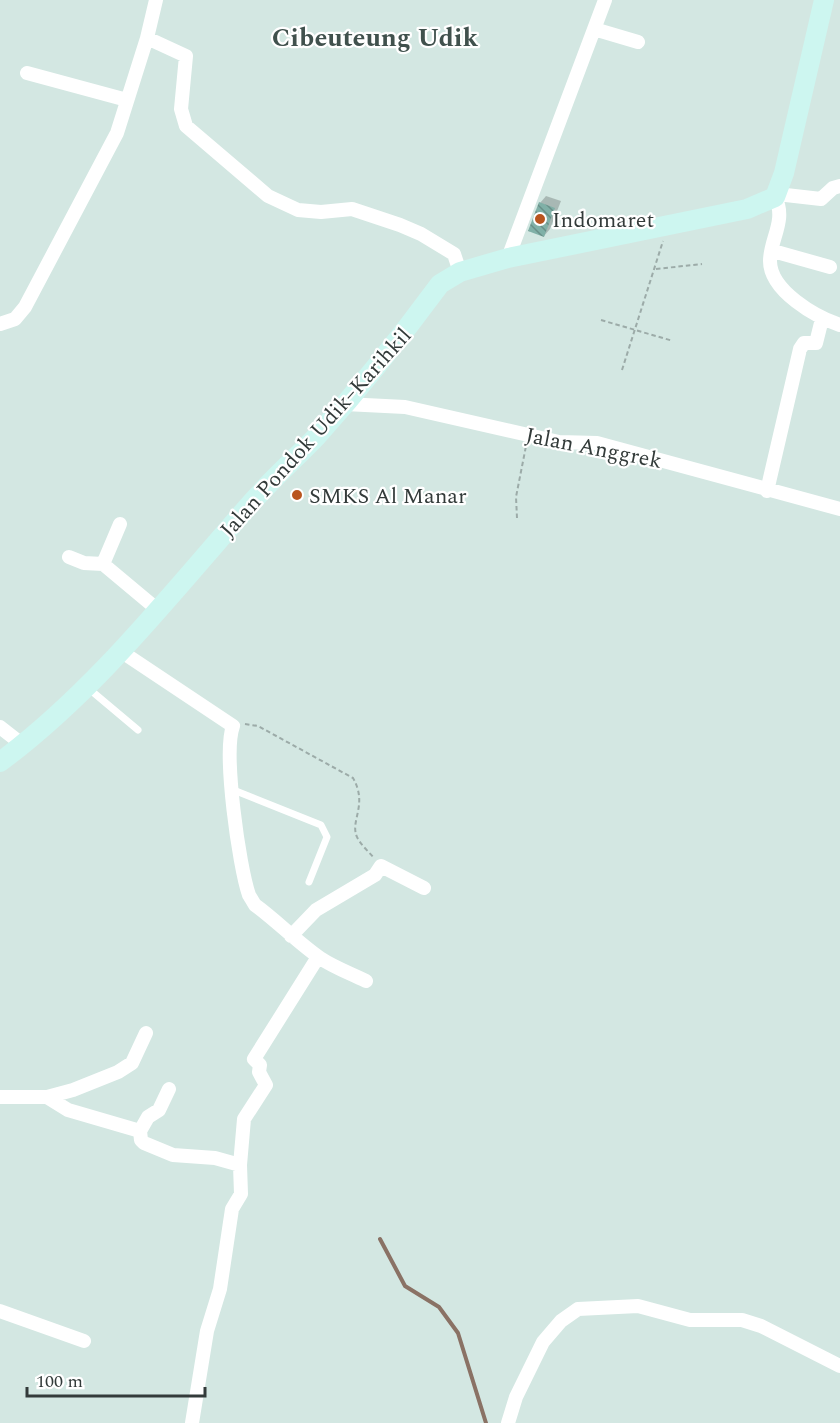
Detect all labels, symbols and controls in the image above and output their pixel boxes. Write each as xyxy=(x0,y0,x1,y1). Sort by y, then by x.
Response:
district label: Cibeuteung Udik xyxy=(272,18,478,58)
place label: Indomaret xyxy=(552,204,655,237)
marker: Indomaret xyxy=(533,212,547,226)
street label: Jalan Pondok Udik–Karihkil xyxy=(213,321,420,545)
street label: Jalan Anggrek xyxy=(523,419,665,478)
place label: SMKS Al Manar xyxy=(309,480,467,513)
marker: SMKS Al Manar xyxy=(290,488,304,502)
scale bar xyxy=(27,1360,206,1398)
text: 100 m xyxy=(36,1368,83,1395)

